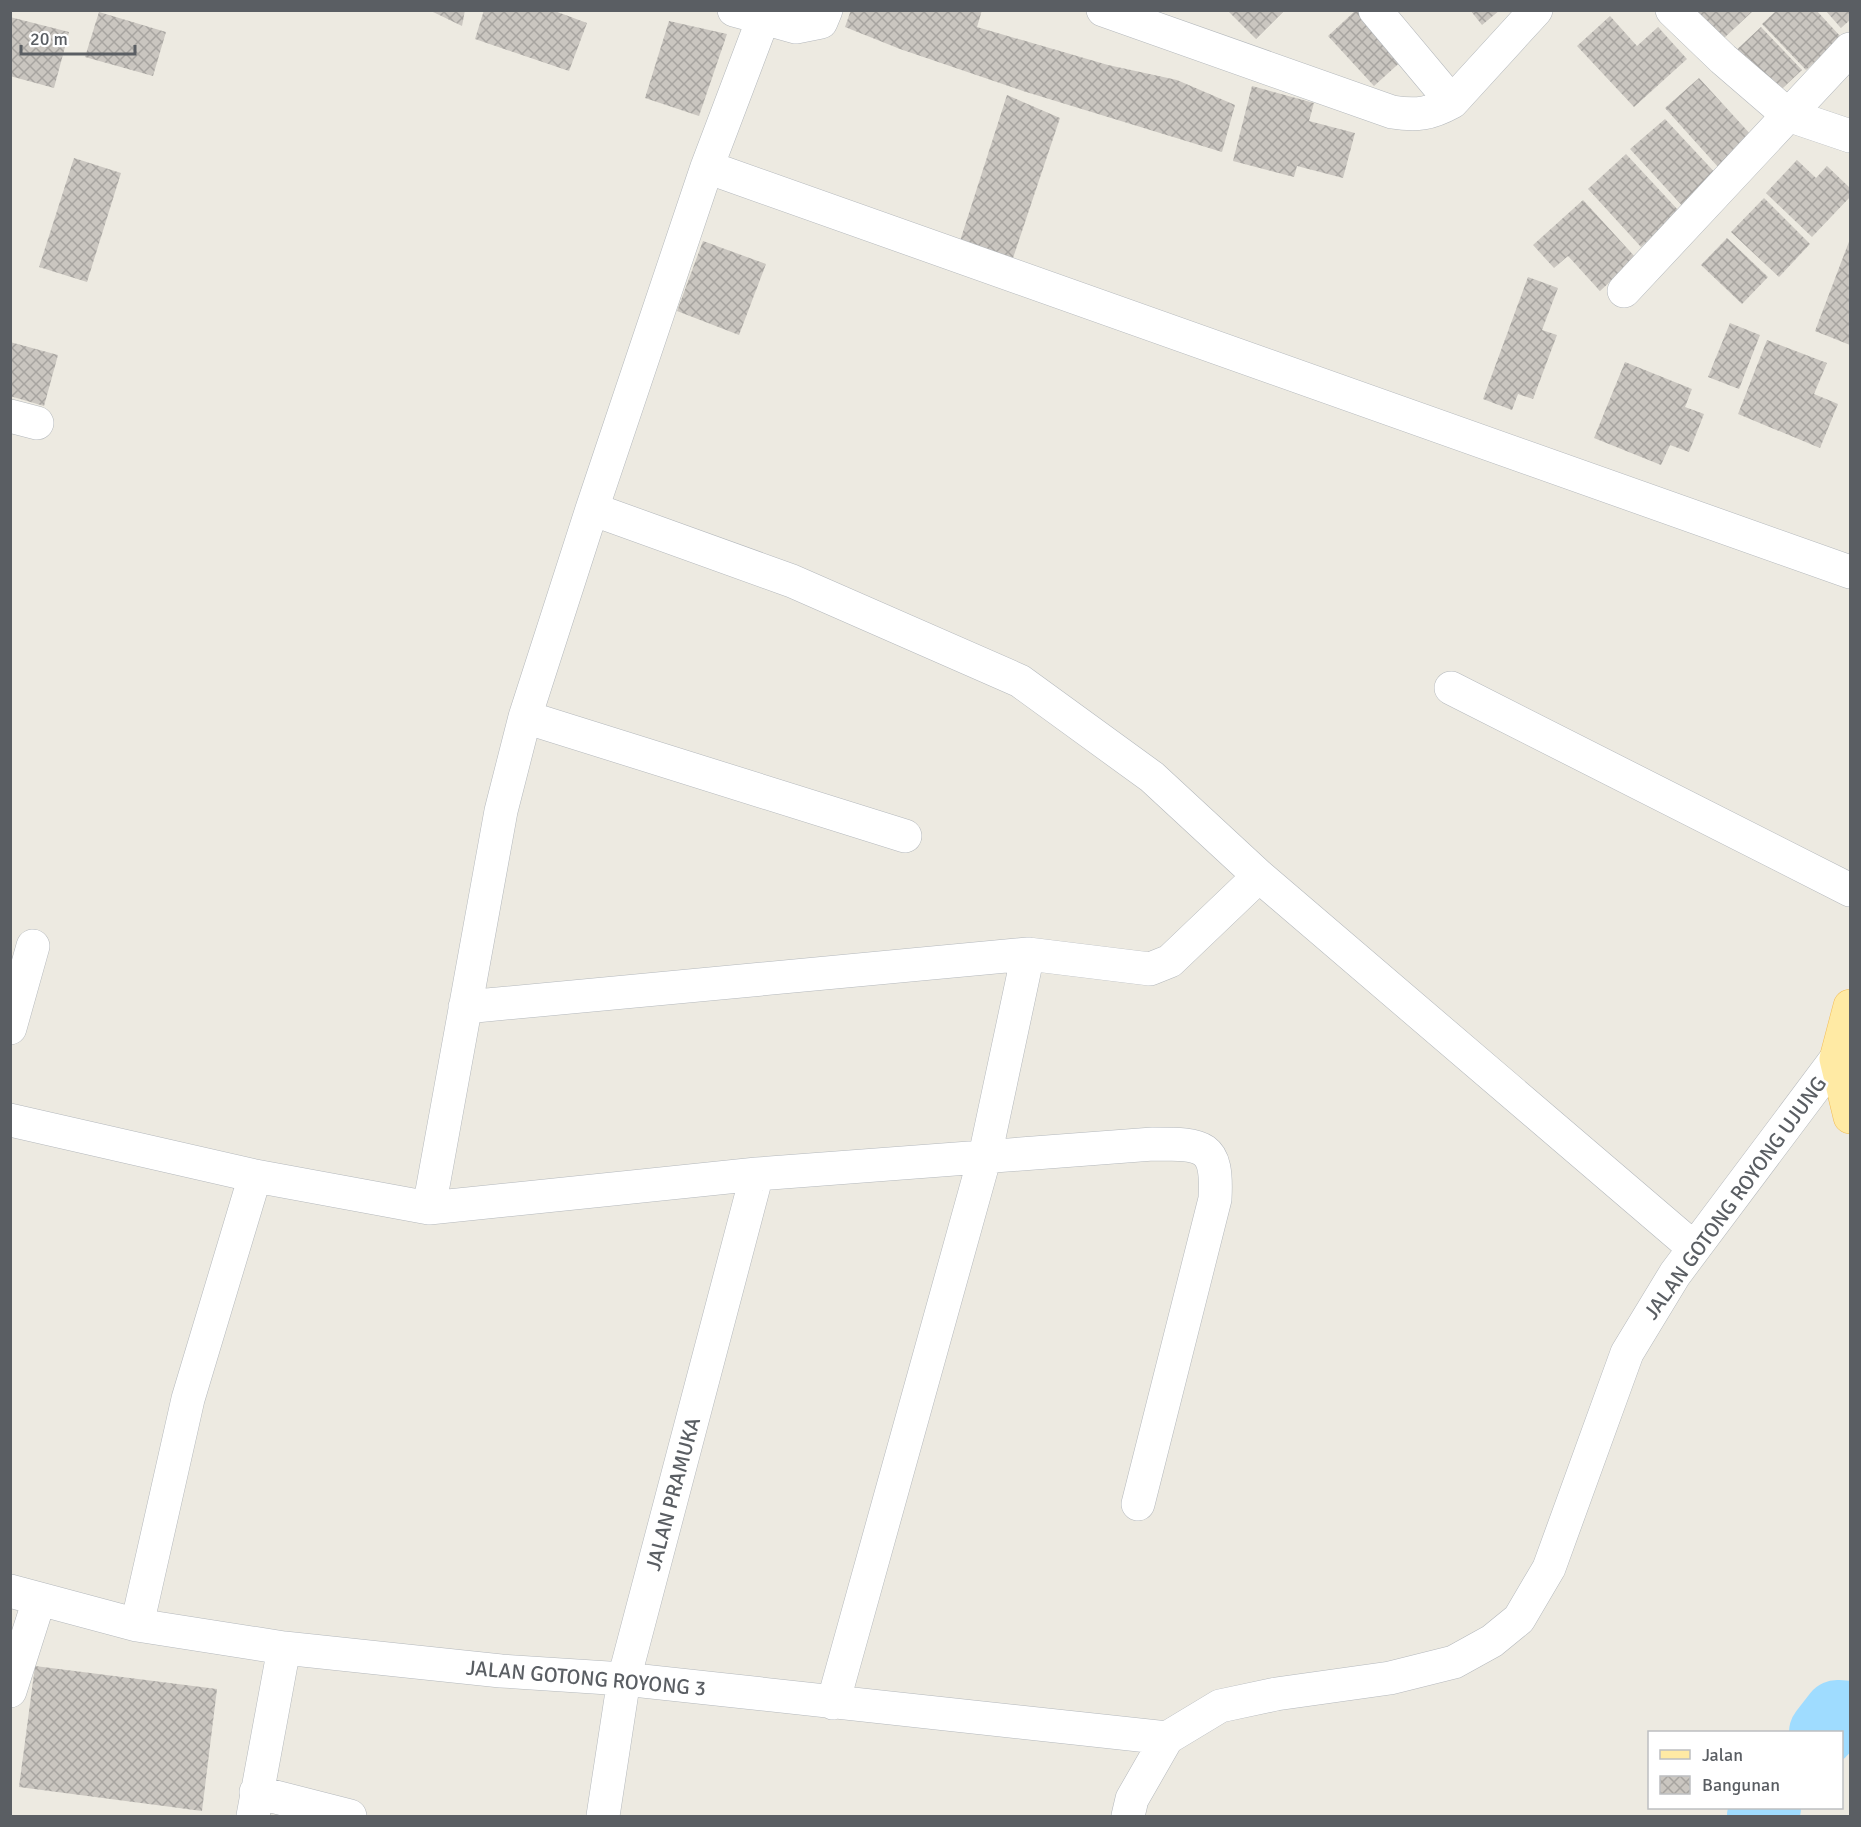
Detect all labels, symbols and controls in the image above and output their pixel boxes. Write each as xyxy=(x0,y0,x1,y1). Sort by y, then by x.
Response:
scale bar xyxy=(21,18,135,56)
text: 20 m xyxy=(30,28,68,50)
street label: JALAN GOTONG ROYONG UJUNG xyxy=(1638,1071,1832,1325)
street label: JALAN PRAMUKA xyxy=(640,1414,706,1574)
street label: JALAN GOTONG ROYONG 3 xyxy=(465,1655,707,1701)
legend xyxy=(1648,1731,1843,1809)
text: Jalan xyxy=(1702,1744,1743,1766)
text: Bangunan xyxy=(1702,1774,1780,1796)

